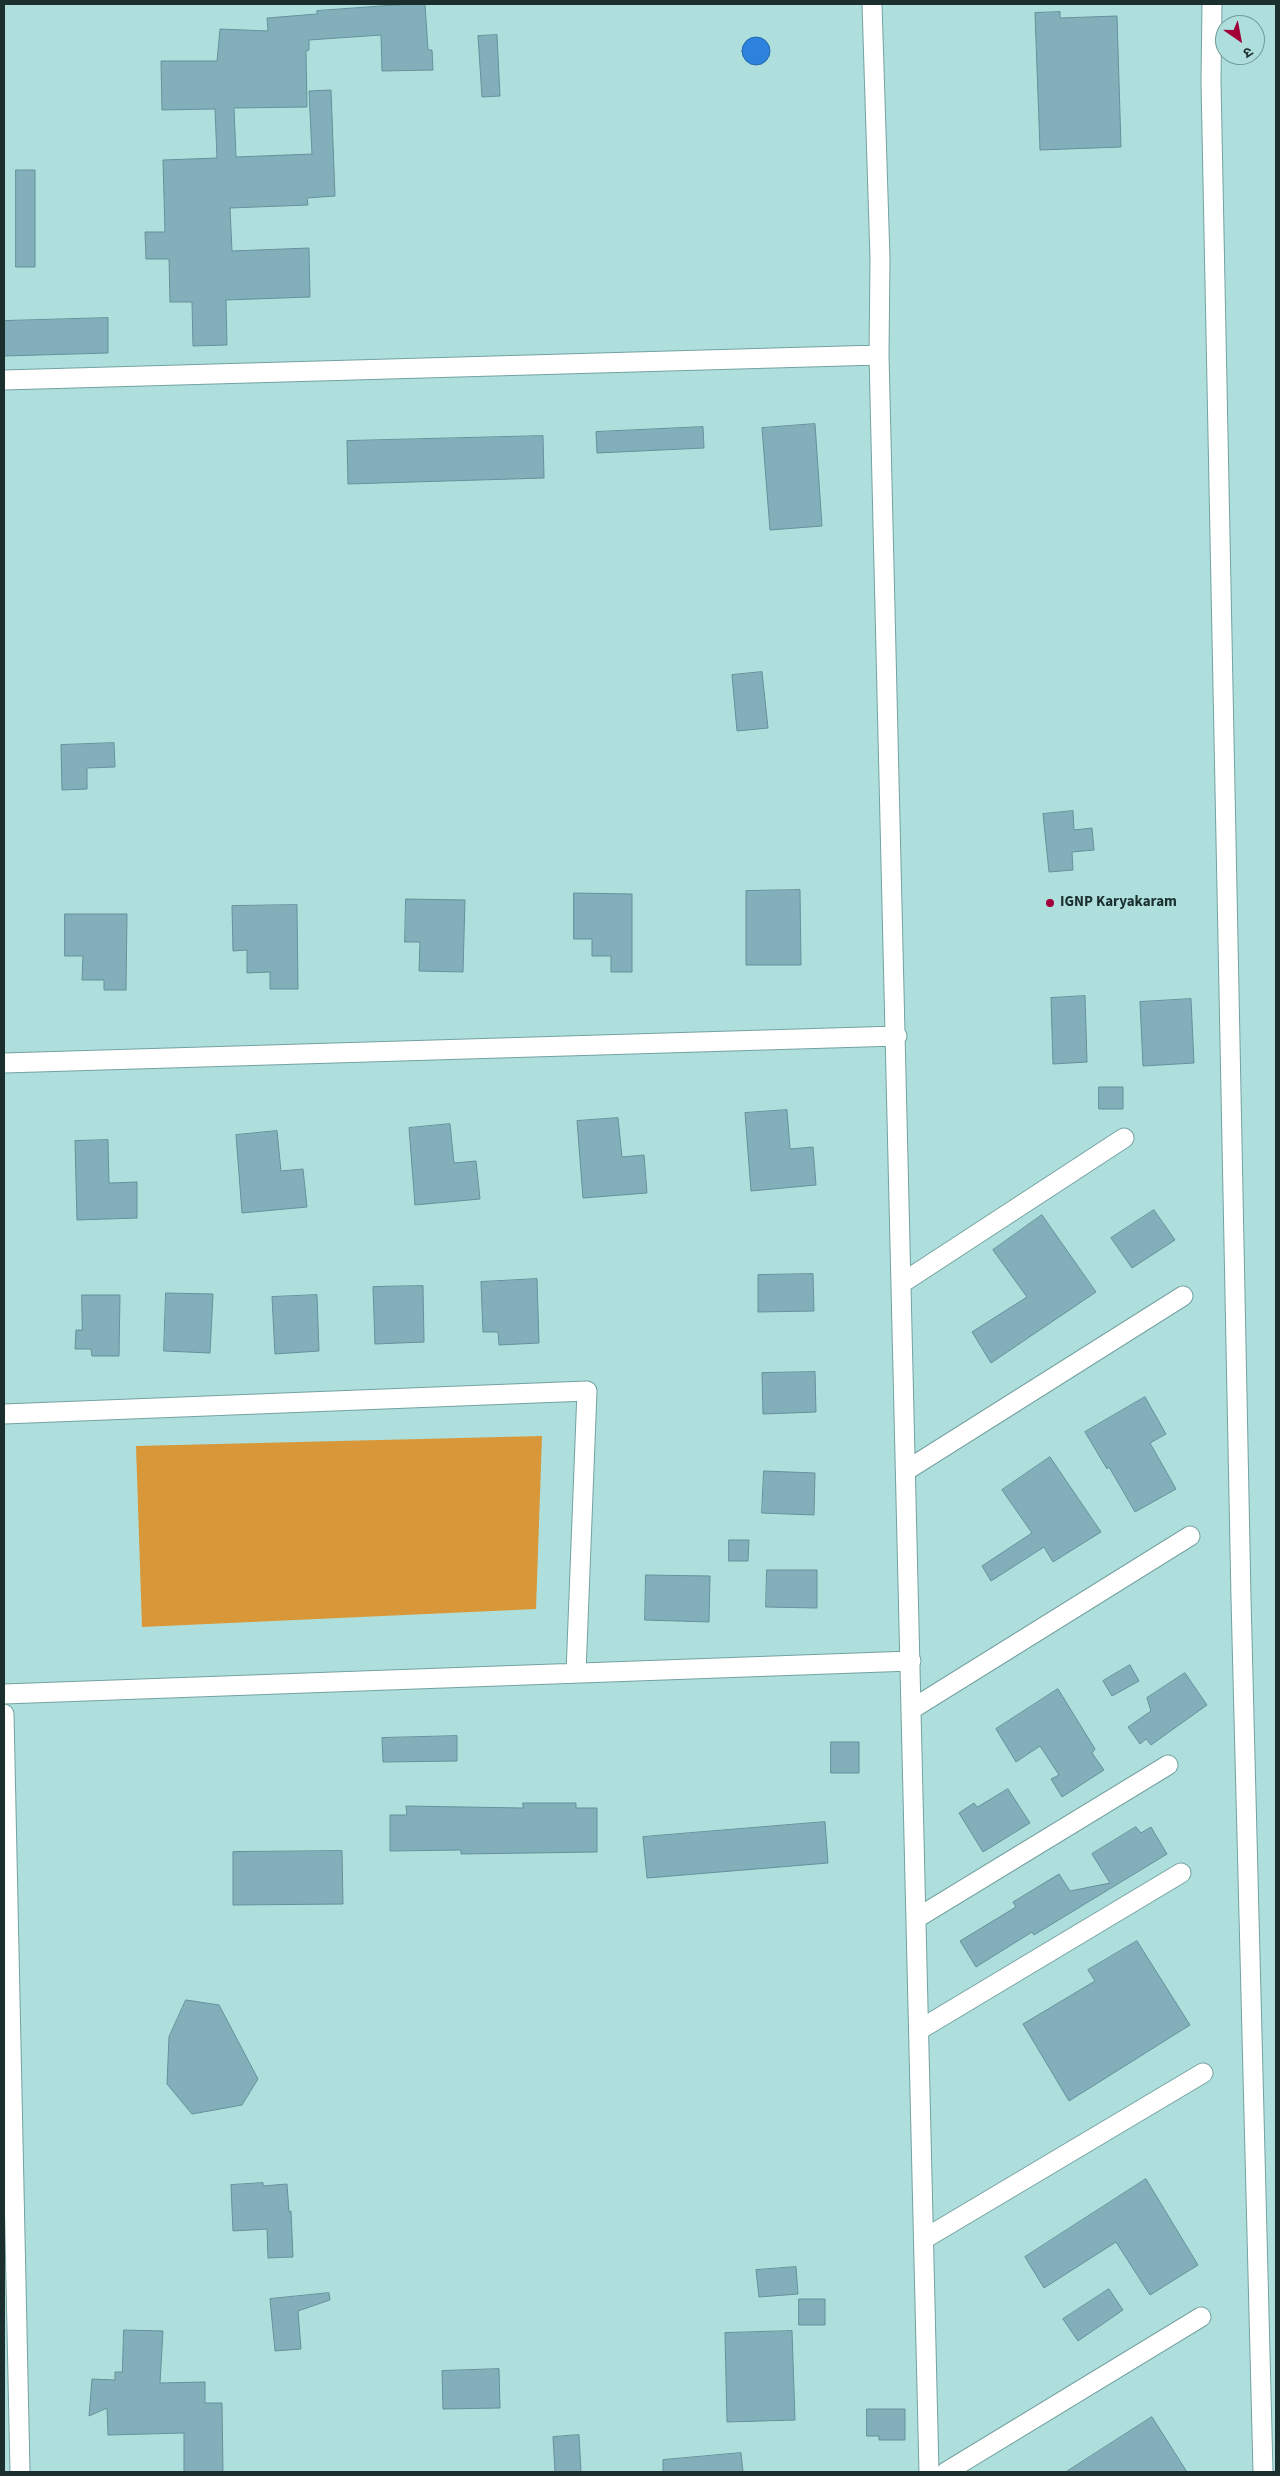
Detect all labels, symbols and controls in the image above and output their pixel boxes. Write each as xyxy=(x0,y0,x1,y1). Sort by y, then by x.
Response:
north arrow xyxy=(1215,15,1265,65)
text: उ xyxy=(1239,41,1257,62)
place label: IGNP Karyakaram xyxy=(1060,894,1177,912)
marker: IGNP Karyakaram xyxy=(1044,897,1056,909)

